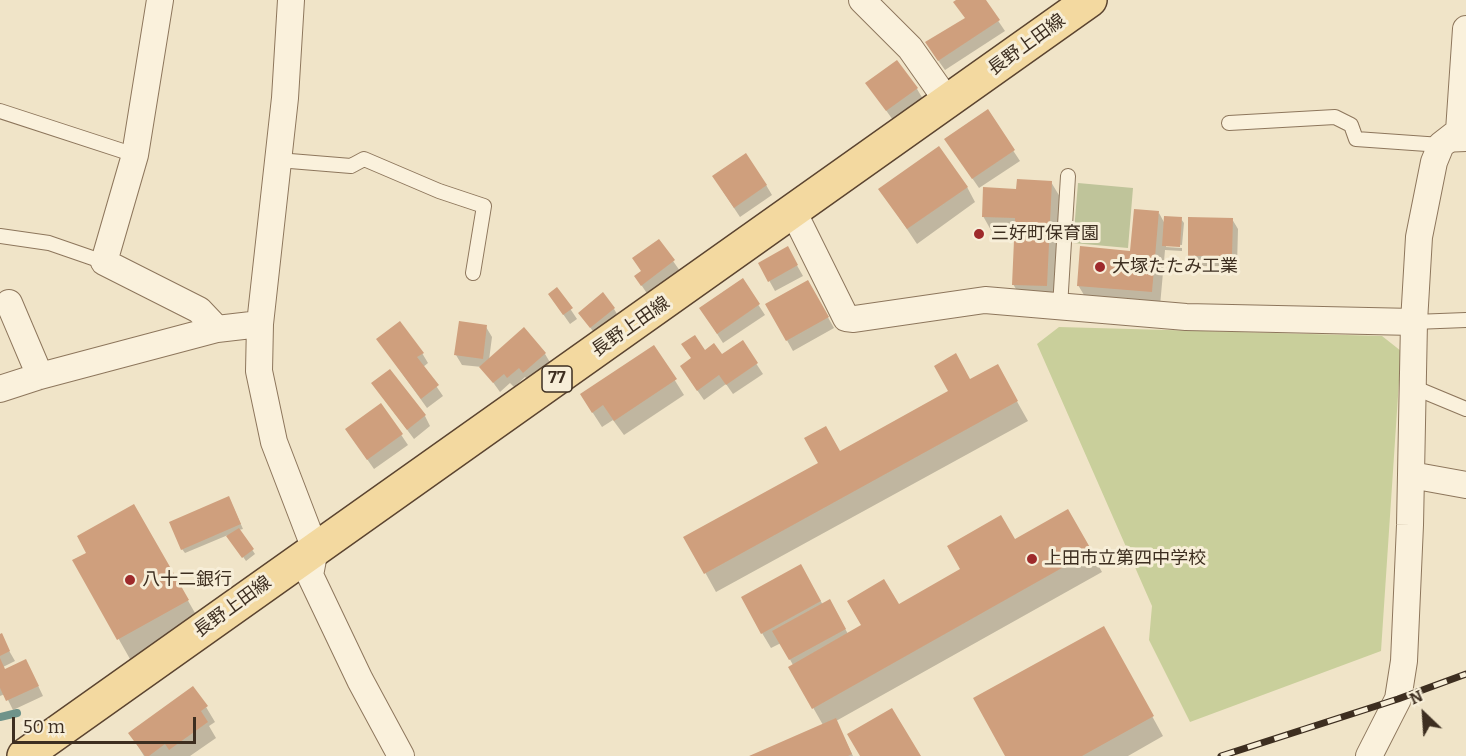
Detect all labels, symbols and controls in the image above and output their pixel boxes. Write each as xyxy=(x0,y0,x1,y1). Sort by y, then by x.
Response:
street label: 長野上田線 xyxy=(984,10,1070,80)
place label: 三好町保育園 xyxy=(991,223,1099,245)
marker: 三好町保育園 xyxy=(972,227,986,241)
place label: 大塚たたみ工業 xyxy=(1112,256,1238,278)
marker: 大塚たたみ工業 xyxy=(1093,260,1107,274)
street label: 長野上田線 xyxy=(588,292,674,362)
road number: 77 xyxy=(542,366,572,392)
place label: 上田市立第四中学校 xyxy=(1044,548,1206,570)
marker: 上田市立第四中学校 xyxy=(1025,552,1039,566)
place label: 八十二銀行 xyxy=(142,569,232,591)
street label: 長野上田線 xyxy=(190,572,276,642)
marker: 八十二銀行 xyxy=(123,573,137,587)
north arrow xyxy=(1394,684,1454,744)
text: N xyxy=(1407,686,1426,708)
scale bar xyxy=(15,705,200,743)
text: 50 m xyxy=(23,716,65,738)

